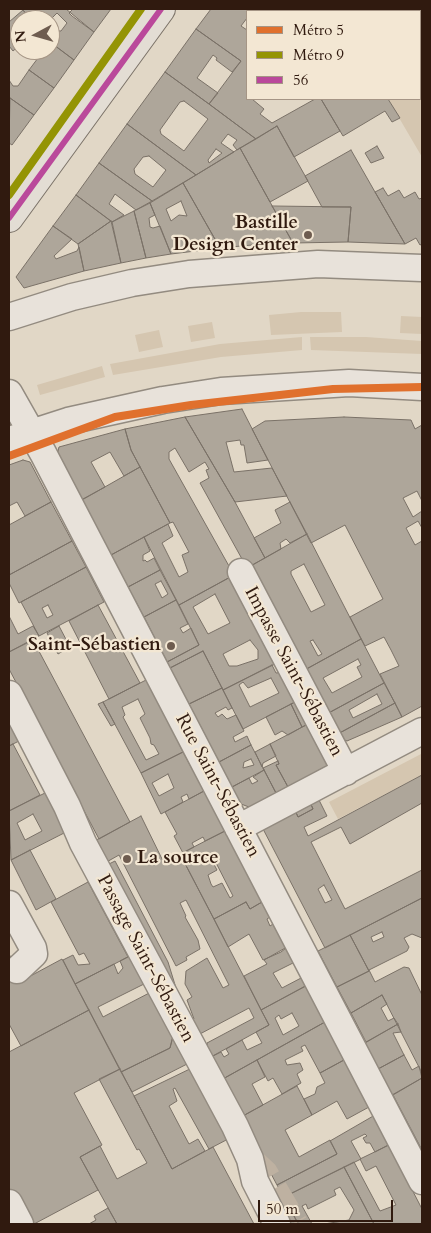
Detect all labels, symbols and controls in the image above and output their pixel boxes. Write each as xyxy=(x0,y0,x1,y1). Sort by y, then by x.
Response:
north arrow xyxy=(10,10,60,60)
legend xyxy=(246,10,421,100)
text: Métro 5 xyxy=(293,20,344,40)
text: N xyxy=(10,29,31,44)
text: Métro 9 xyxy=(293,45,344,65)
text: 56 xyxy=(293,70,308,90)
place label: Bastille Design Center xyxy=(173,213,298,257)
marker: Bastille Design Center xyxy=(302,229,314,241)
street label: Impasse Saint-Sébastien xyxy=(238,583,348,761)
place label: Saint-Sébastien xyxy=(28,635,161,657)
marker: Saint-Sébastien xyxy=(165,640,177,652)
street label: Rue Saint-Sébastien xyxy=(170,710,264,862)
place label: La source xyxy=(137,848,219,870)
marker: La source xyxy=(121,853,133,865)
street label: Passage Saint-Sébastien xyxy=(91,871,199,1047)
scale bar xyxy=(261,1190,396,1222)
text: 50 m xyxy=(266,1199,298,1219)

